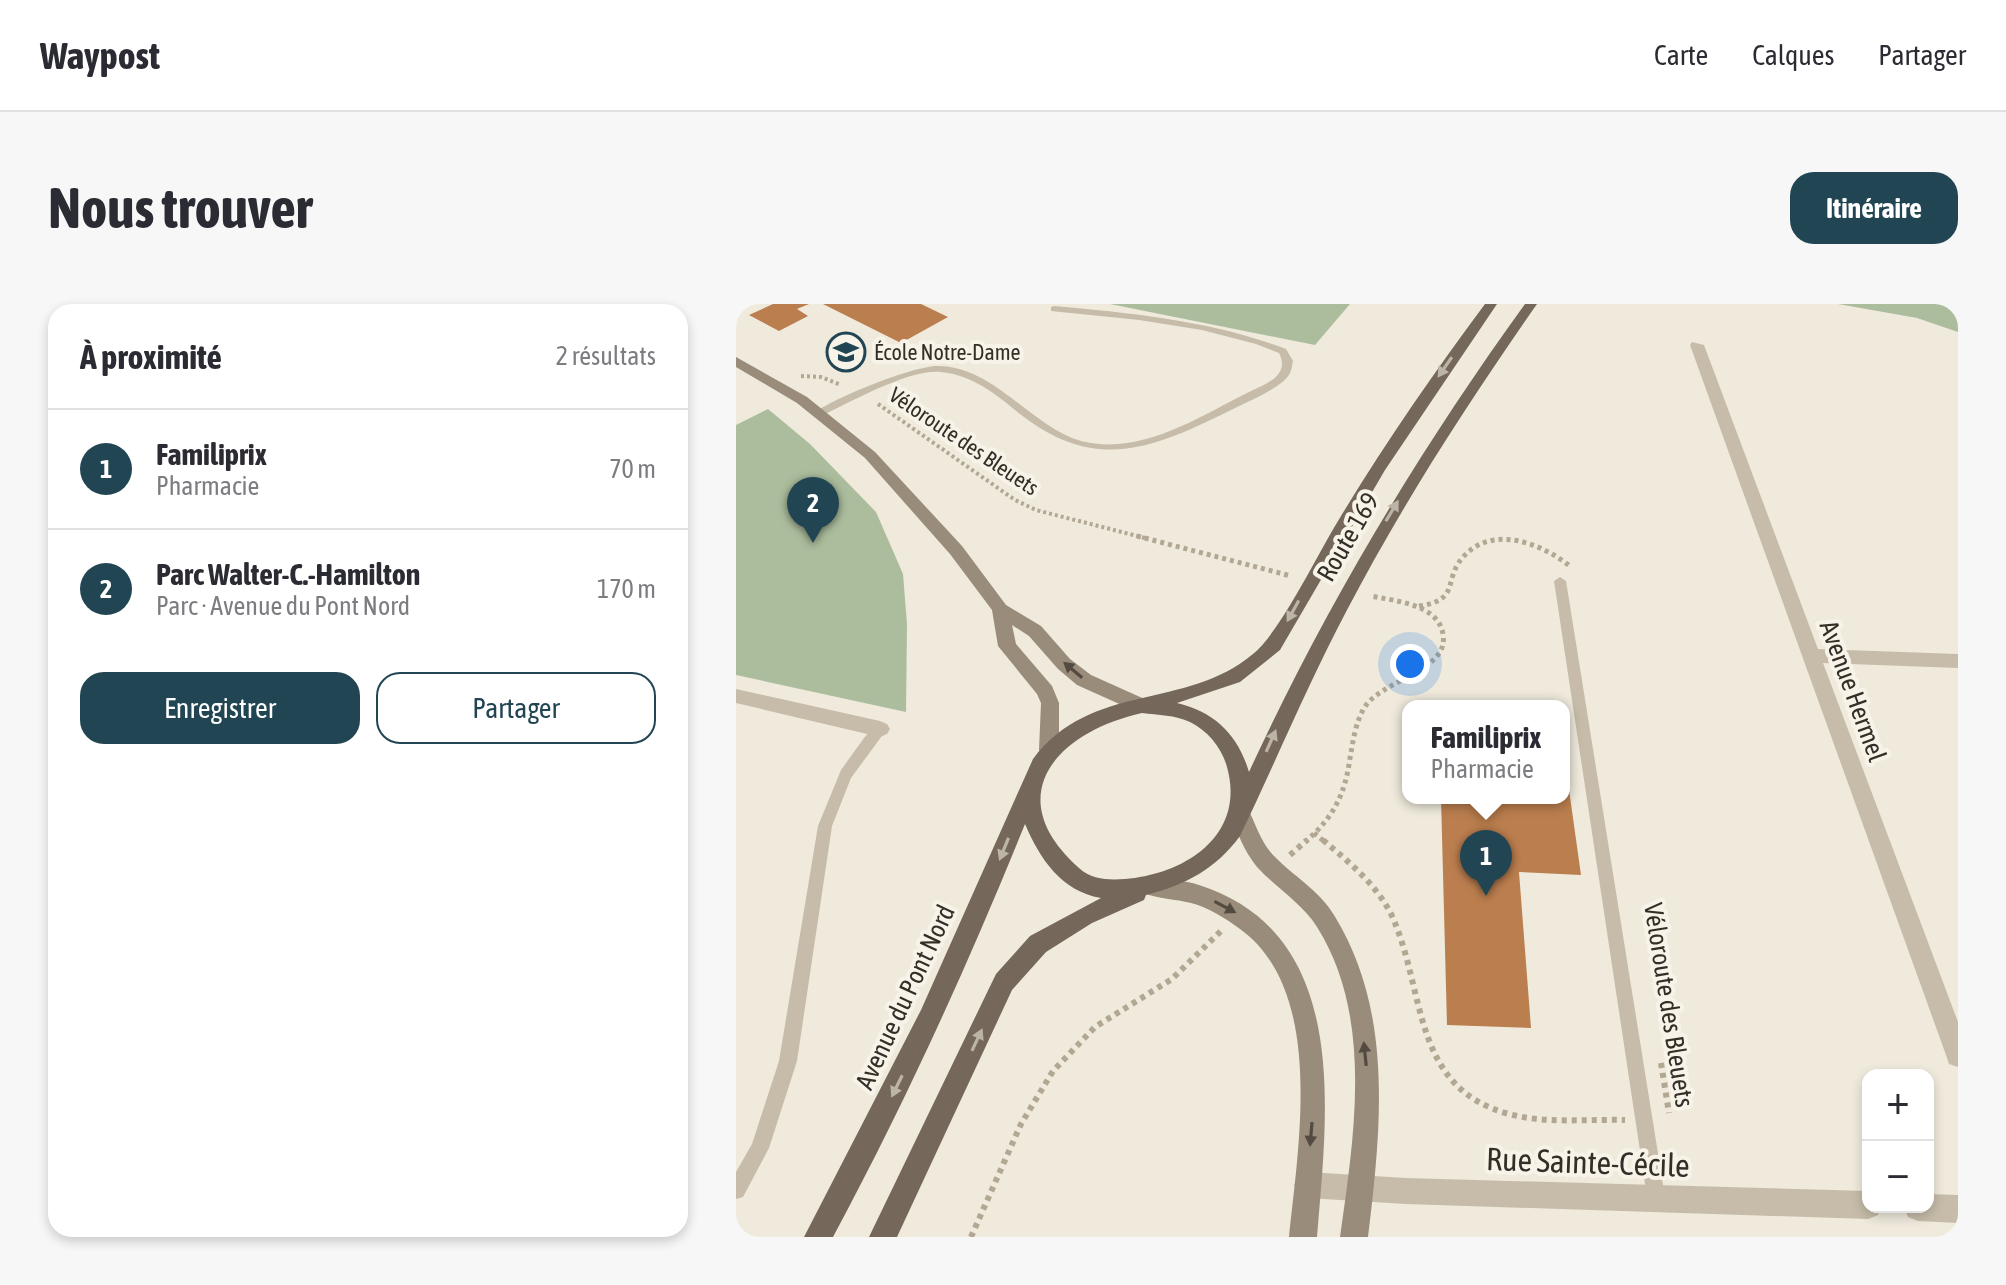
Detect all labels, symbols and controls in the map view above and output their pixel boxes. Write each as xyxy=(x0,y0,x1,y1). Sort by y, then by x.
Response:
text: Waypost xyxy=(40,34,160,77)
text: Carte xyxy=(1654,39,1708,71)
text: Calques xyxy=(1752,39,1834,71)
text: Partager xyxy=(1878,39,1966,71)
button: Itinéraire xyxy=(1790,172,1958,244)
text: Nous trouver xyxy=(48,176,312,240)
school or university icon: École Notre-Dame xyxy=(825,331,867,373)
text: À proximité xyxy=(80,337,222,376)
place label: École Notre-Dame xyxy=(874,339,1020,365)
text: 2 résultats xyxy=(556,341,656,371)
one-way arrow xyxy=(1438,356,1453,377)
street label: Véloroute des Bleuets xyxy=(884,381,1044,501)
text: Familiprix xyxy=(156,437,267,471)
text: 1 xyxy=(100,454,112,484)
text: 70 m xyxy=(609,454,656,484)
text: Pharmacie xyxy=(156,471,259,501)
pin: 2 xyxy=(787,477,839,543)
street label: Route 169 xyxy=(1311,487,1385,587)
one-way arrow xyxy=(1384,500,1398,522)
text: Parc Walter-C.-Hamilton xyxy=(156,557,420,591)
text: 2 xyxy=(100,574,112,604)
text: 170 m xyxy=(597,574,656,604)
text: Parc · Avenue du Pont Nord xyxy=(156,591,410,621)
one-way arrow xyxy=(1286,600,1300,622)
street label: Avenue Hermel xyxy=(1814,617,1892,766)
your location xyxy=(1390,644,1430,684)
one-way arrow xyxy=(1063,662,1083,679)
button: Enregistrer xyxy=(80,672,360,744)
button: Partager xyxy=(376,672,656,744)
popup xyxy=(1402,700,1570,804)
text: Familiprix xyxy=(1431,720,1541,754)
one-way arrow xyxy=(1265,730,1278,753)
text: Pharmacie xyxy=(1431,754,1534,784)
pin: 1 xyxy=(1460,830,1512,896)
one-way arrow xyxy=(997,837,1010,861)
street label: Avenue du Pont Nord xyxy=(849,900,961,1094)
one-way arrow xyxy=(1214,900,1236,914)
street label: Véloroute des Bleuets xyxy=(1638,901,1700,1109)
one-way arrow xyxy=(970,1029,984,1052)
one-way arrow xyxy=(1359,1041,1372,1066)
map controls xyxy=(1862,1069,1934,1213)
button: + xyxy=(1862,1069,1934,1141)
one-way arrow xyxy=(890,1074,904,1097)
one-way arrow xyxy=(1304,1122,1317,1147)
street label: Rue Sainte-Cécile xyxy=(1486,1140,1690,1184)
button: − xyxy=(1862,1141,1934,1213)

